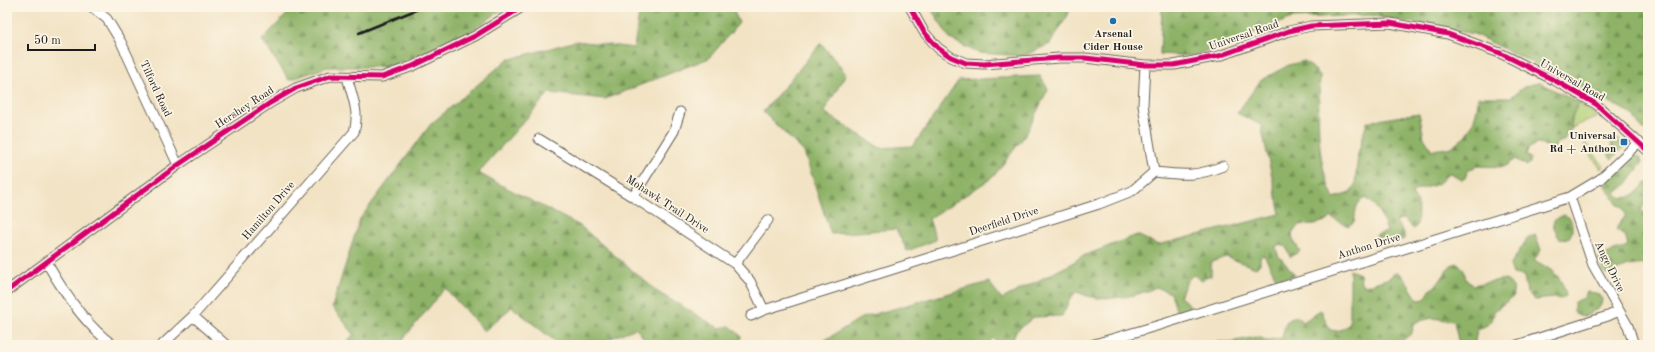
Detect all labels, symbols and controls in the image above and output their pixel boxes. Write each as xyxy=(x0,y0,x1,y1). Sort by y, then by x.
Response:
marker: Arsenal Cider House xyxy=(1108,16,1118,26)
street label: Universal Road xyxy=(1208,19,1281,53)
scale bar xyxy=(28,26,95,52)
place label: Arsenal Cider House xyxy=(1083,29,1143,53)
text: 50 m xyxy=(34,34,61,47)
street label: Universal Road xyxy=(1538,58,1607,104)
street label: Tilford Road xyxy=(137,59,173,119)
street label: Hershey Road xyxy=(214,85,277,131)
place label: Universal Rd + Anthon xyxy=(1549,131,1617,155)
marker: Universal Rd + Anthon xyxy=(1619,137,1629,147)
street label: Mohawk Trail Drive xyxy=(624,174,710,236)
street label: Hamilton Drive xyxy=(241,180,297,242)
street label: Deerfield Drive xyxy=(968,206,1040,238)
street label: Anthon Drive xyxy=(1336,232,1402,262)
street label: Ange Drive xyxy=(1592,240,1626,294)

